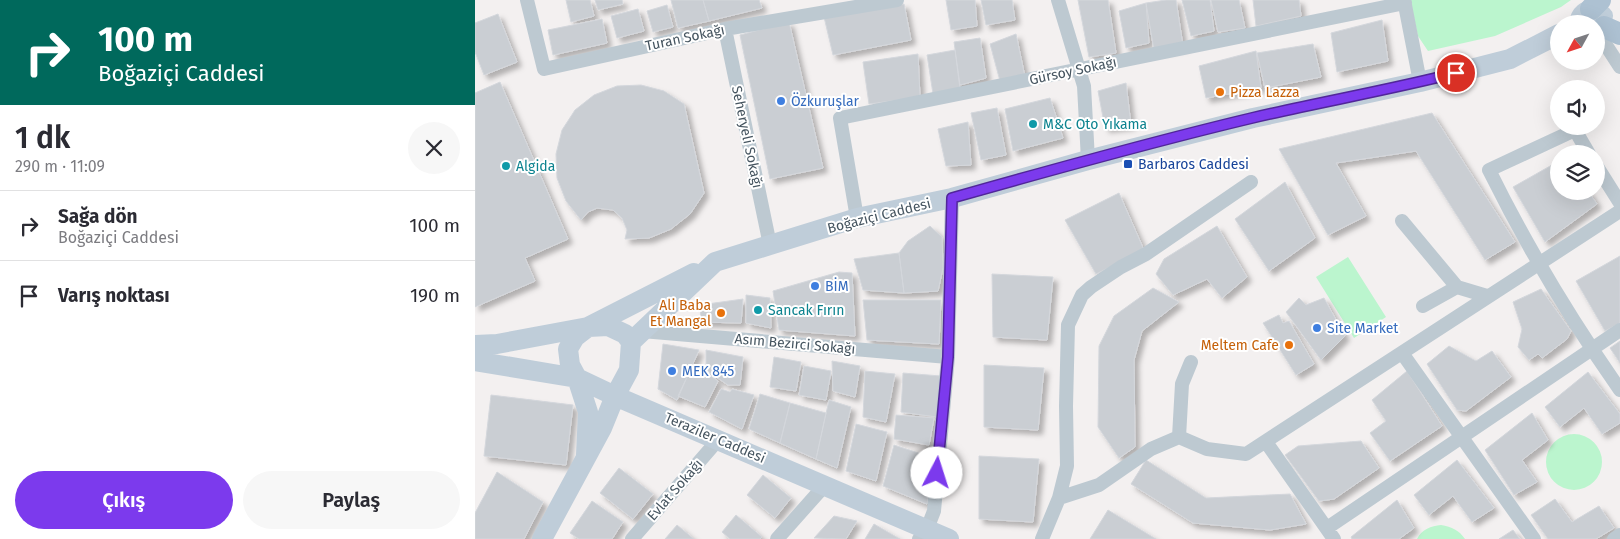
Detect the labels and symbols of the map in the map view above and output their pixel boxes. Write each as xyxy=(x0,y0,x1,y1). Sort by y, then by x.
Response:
north arrow xyxy=(1550,15,1605,70)
street label: Turan Sokağı xyxy=(644,21,726,55)
pin xyxy=(1435,52,1477,94)
street label: Gürsoy Sokağı xyxy=(1028,53,1118,89)
street label: Seheryeli Sokağı xyxy=(728,84,766,190)
place label: Pizza Lazza xyxy=(1230,84,1300,101)
marker: Pizza Lazza xyxy=(1214,86,1226,98)
place label: Özkuruşlar xyxy=(791,92,860,110)
marker: Özkuruşlar xyxy=(775,95,787,107)
place label: M&C Oto Yıkama xyxy=(1043,116,1147,133)
marker: M&C Oto Yıkama xyxy=(1027,118,1039,130)
place label: Barbaros Caddesi xyxy=(1138,156,1249,173)
place label: Algida xyxy=(516,158,555,175)
marker: Barbaros Caddesi xyxy=(1122,158,1134,170)
marker: Algida xyxy=(500,160,512,172)
street label: Boğaziçi Caddesi xyxy=(826,195,932,237)
place label: BİM xyxy=(825,277,849,295)
marker: BİM xyxy=(809,280,821,292)
place label: Ali Baba Et Mangal xyxy=(650,297,711,330)
place label: Sancak Fırın xyxy=(768,302,844,319)
marker: Sancak Fırın xyxy=(752,304,764,316)
marker: Ali Baba Et Mangal xyxy=(715,307,727,319)
place label: Site Market xyxy=(1327,320,1399,337)
marker: Site Market xyxy=(1311,322,1323,334)
street label: Asım Bezirci Sokağı xyxy=(734,330,856,358)
place label: Meltem Cafe xyxy=(1201,337,1279,354)
marker: Meltem Cafe xyxy=(1283,339,1295,351)
place label: MEK 845 xyxy=(682,363,734,380)
marker: MEK 845 xyxy=(666,365,678,377)
street label: Teraziler Caddesi xyxy=(662,409,768,467)
position arrow xyxy=(910,446,962,498)
street label: Evlat Sokağı xyxy=(644,456,706,524)

